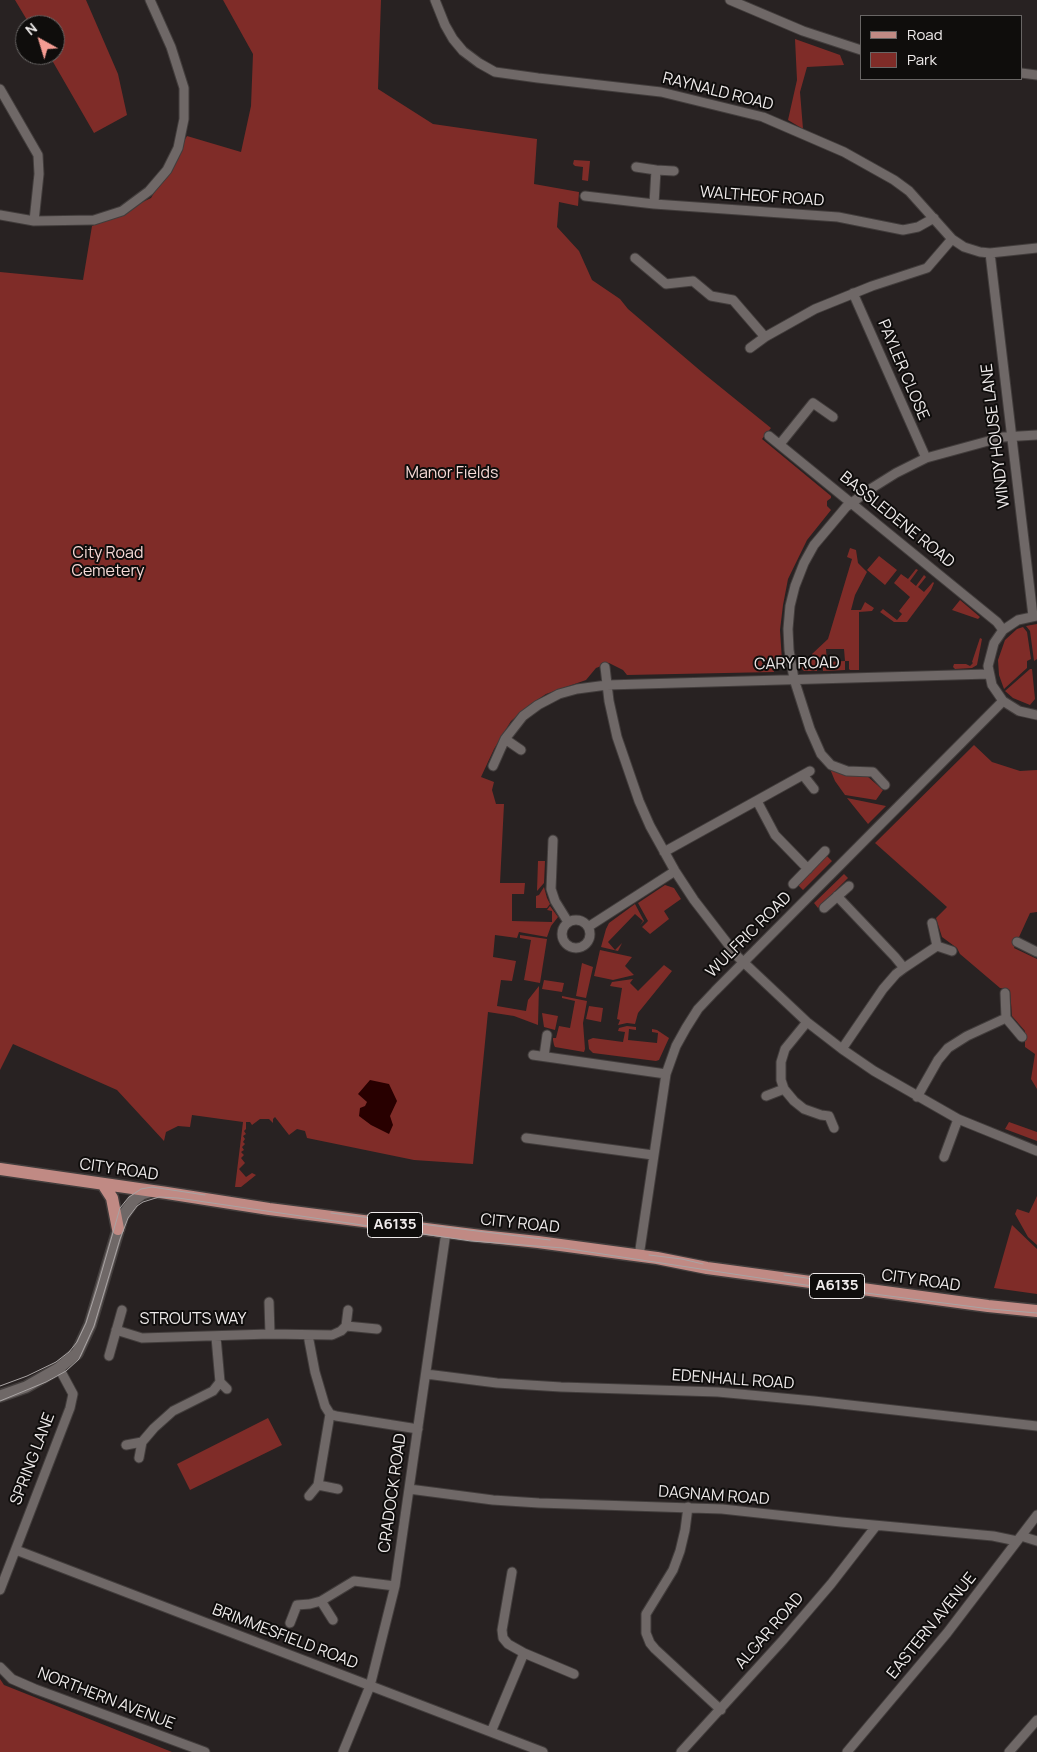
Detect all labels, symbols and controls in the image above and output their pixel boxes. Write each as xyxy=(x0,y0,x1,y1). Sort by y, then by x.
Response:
north arrow xyxy=(15,15,65,65)
legend xyxy=(860,15,1022,80)
text: N xyxy=(21,18,41,39)
text: Road xyxy=(907,24,943,45)
text: Park xyxy=(907,49,937,70)
street label: RAYNALD ROAD xyxy=(661,69,775,115)
street label: WALTHEOF ROAD xyxy=(699,183,825,211)
street label: PAYLER CLOSE xyxy=(873,317,933,423)
street label: WINDY HOUSE LANE xyxy=(978,362,1014,510)
park label: Manor Fields xyxy=(406,464,498,484)
street label: BASSLEDENE ROAD xyxy=(836,468,958,572)
park label: City Road Cemetery xyxy=(72,544,144,582)
street label: CARY ROAD xyxy=(754,654,840,674)
street label: WULFRIC ROAD xyxy=(702,888,796,982)
street label: CITY ROAD xyxy=(78,1155,160,1185)
street label: CITY ROAD xyxy=(479,1210,561,1238)
road number: A6135 xyxy=(368,1212,422,1238)
street label: CITY ROAD xyxy=(880,1266,962,1296)
road number: A6135 xyxy=(810,1274,864,1298)
street label: STROUTS WAY xyxy=(140,1310,246,1330)
street label: EDENHALL ROAD xyxy=(671,1366,795,1394)
street label: SPRING LANE xyxy=(7,1410,59,1508)
street label: CRADOCK ROAD xyxy=(375,1432,411,1554)
street label: DAGNAM ROAD xyxy=(658,1483,770,1509)
street label: EASTERN AVENUE xyxy=(883,1569,981,1683)
street label: ALGAR ROAD xyxy=(732,1589,808,1673)
street label: BRIMMESFIELD ROAD xyxy=(210,1600,360,1674)
street label: NORTHERN AVENUE xyxy=(35,1664,177,1734)

